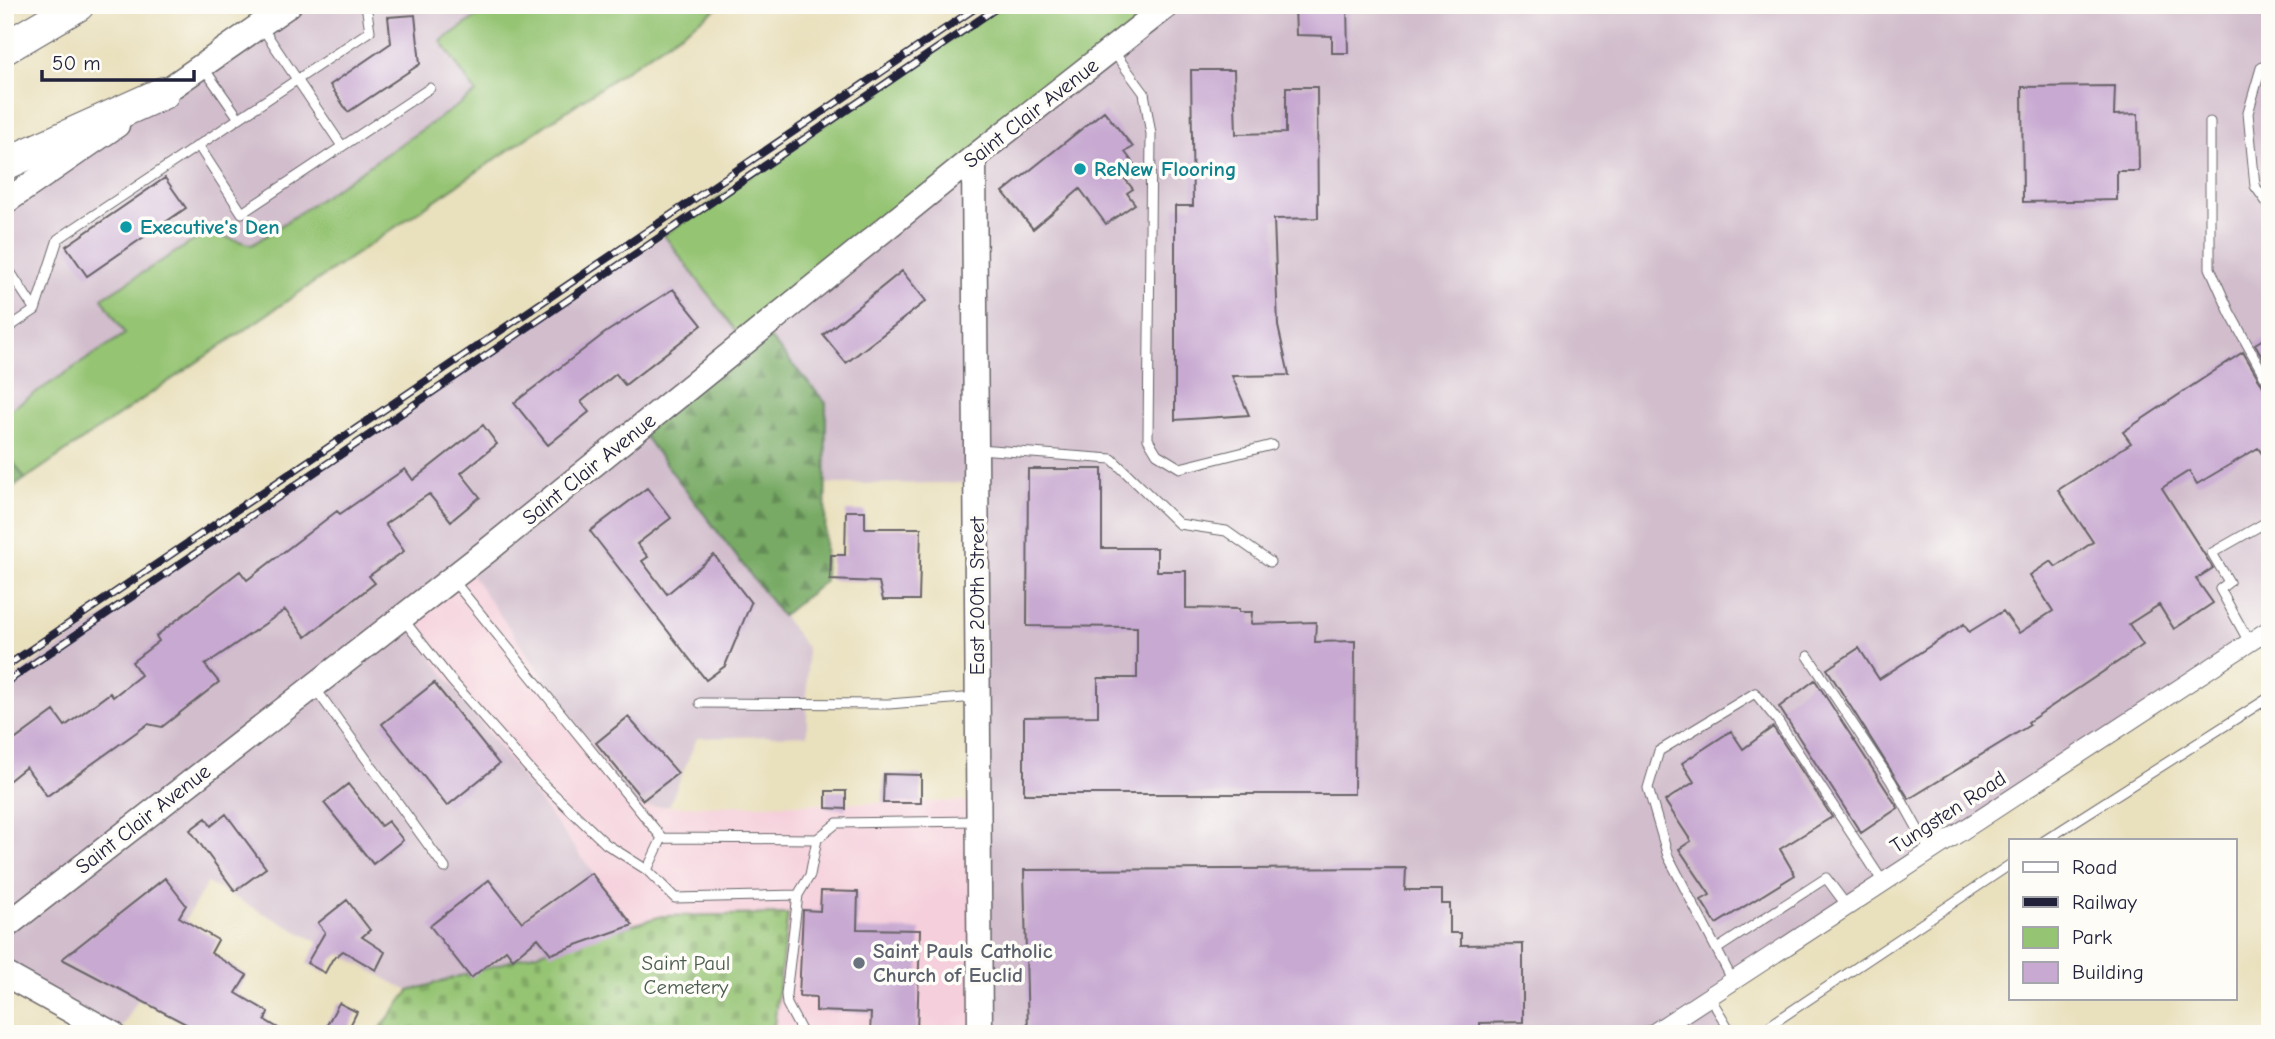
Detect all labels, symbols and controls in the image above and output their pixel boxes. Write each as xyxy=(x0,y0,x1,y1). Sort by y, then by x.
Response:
scale bar xyxy=(42,38,194,82)
text: 50 m xyxy=(52,51,101,75)
street label: Saint Clair Avenue xyxy=(959,53,1103,173)
place label: ReNew Flooring xyxy=(1094,157,1236,181)
marker: ReNew Flooring xyxy=(1072,161,1088,177)
place label: Executive's Den xyxy=(140,215,280,239)
marker: Executive's Den xyxy=(118,219,134,235)
street label: Saint Clair Avenue xyxy=(518,408,660,530)
street label: East 200th Street xyxy=(965,516,989,675)
street label: Saint Clair Avenue xyxy=(71,759,215,879)
street label: Tungsten Road xyxy=(1886,766,2010,858)
legend xyxy=(2009,839,2236,1000)
text: Road xyxy=(2072,855,2117,879)
text: Railway xyxy=(2072,890,2137,914)
text: Park xyxy=(2072,925,2112,949)
place label: Saint Pauls Catholic Church of Euclid xyxy=(873,939,1053,987)
park label: Saint Paul Cemetery xyxy=(642,951,730,999)
marker: Saint Pauls Catholic Church of Euclid xyxy=(851,955,867,971)
text: Building xyxy=(2072,960,2144,984)

